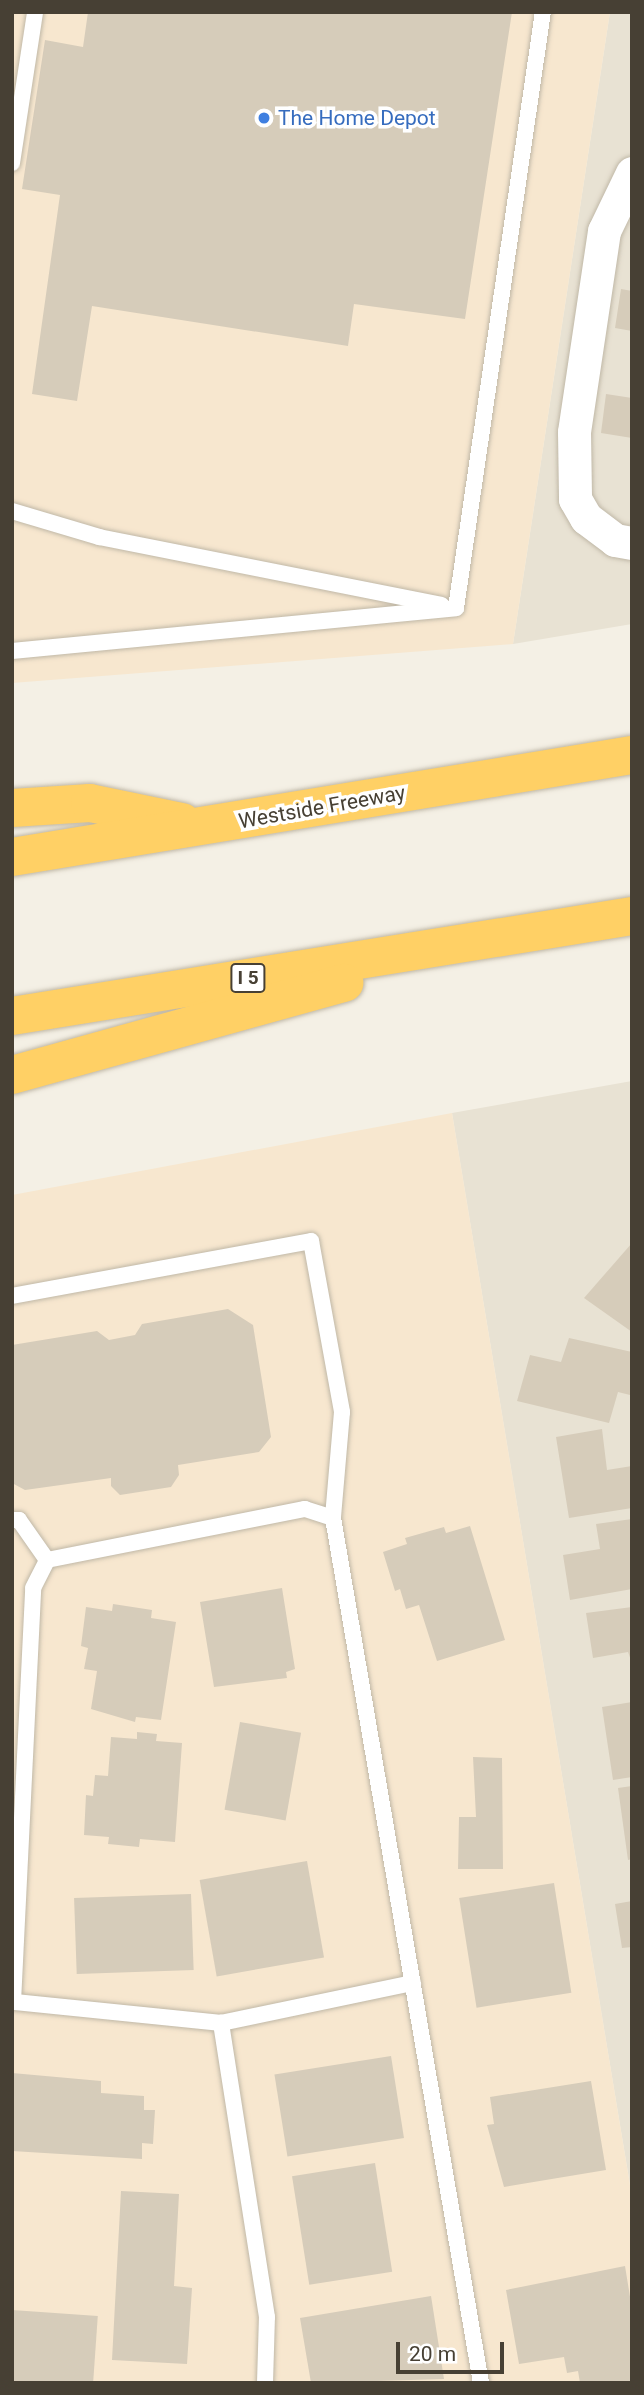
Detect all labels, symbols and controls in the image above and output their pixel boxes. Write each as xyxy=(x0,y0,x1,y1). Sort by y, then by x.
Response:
place label: The Home Depot xyxy=(278,105,436,131)
marker: The Home Depot xyxy=(256,110,272,126)
street label: Westside Freeway xyxy=(237,780,407,834)
road number: I 5 xyxy=(229,962,267,994)
scale bar xyxy=(399,2328,508,2372)
text: 20 m xyxy=(409,2342,456,2366)

